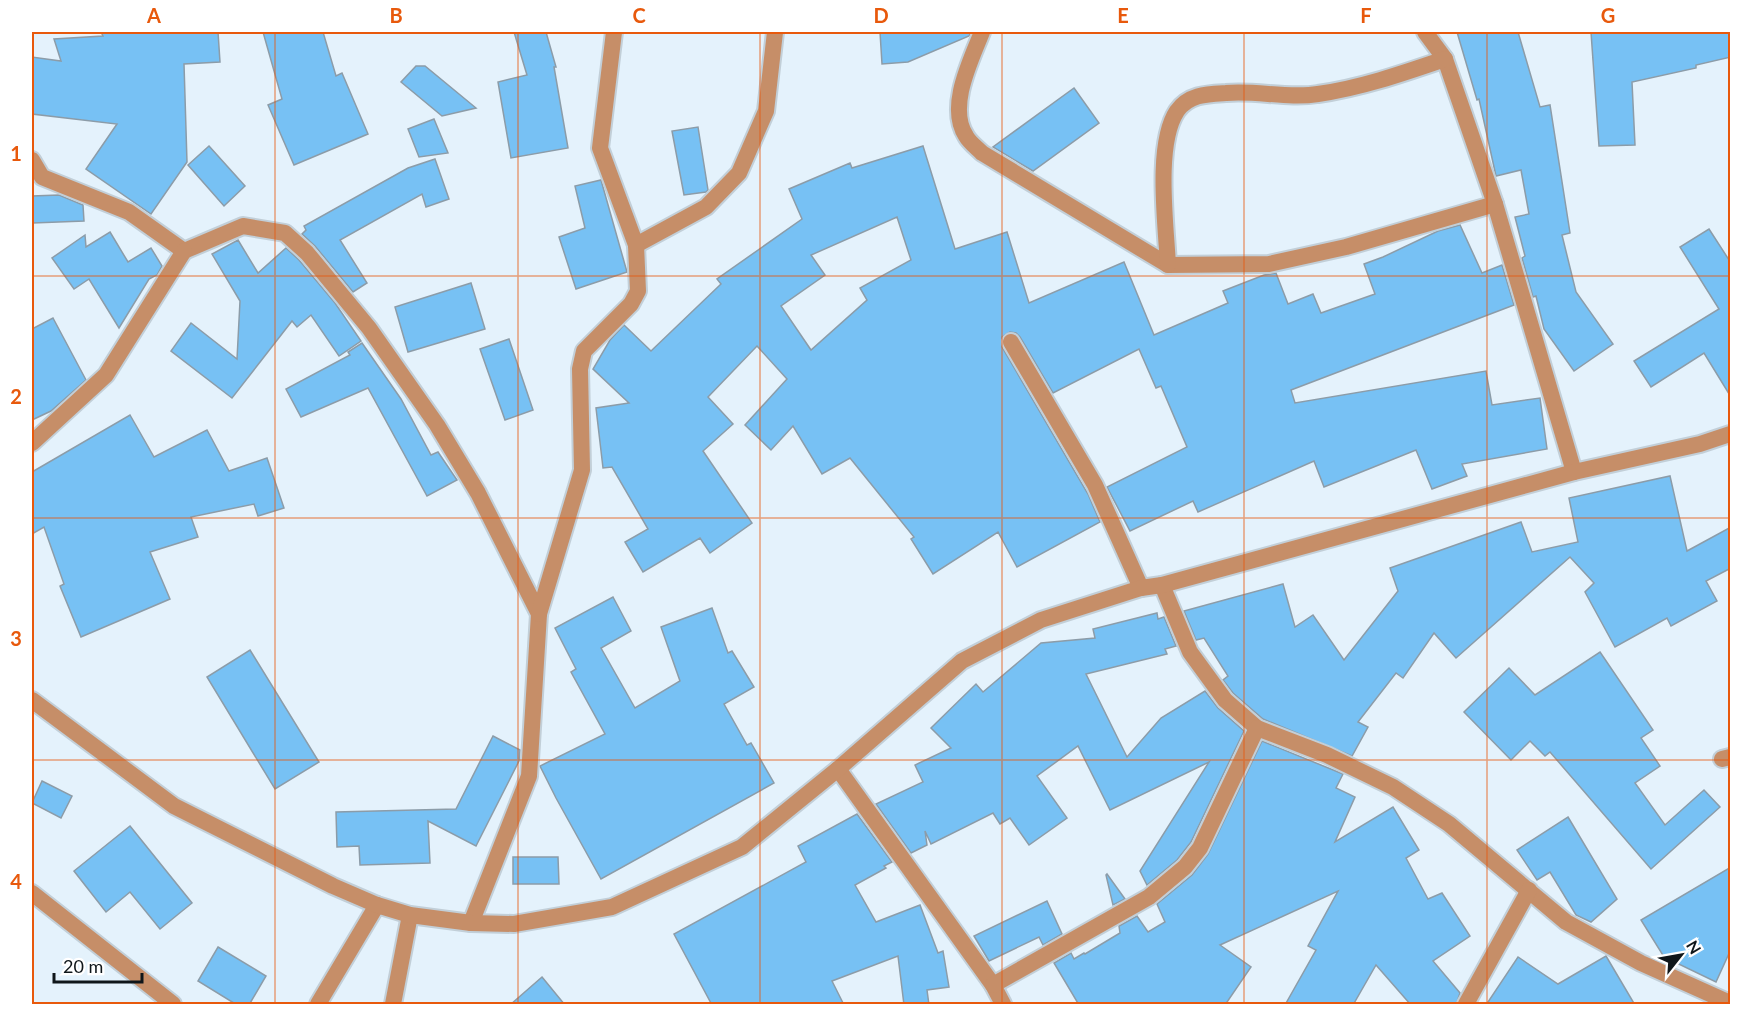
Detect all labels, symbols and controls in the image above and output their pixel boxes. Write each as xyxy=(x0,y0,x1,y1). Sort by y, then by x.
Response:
text: A xyxy=(146,3,161,27)
text: B xyxy=(389,3,403,27)
text: C xyxy=(632,3,646,27)
text: D xyxy=(873,3,889,27)
text: E xyxy=(1117,3,1129,27)
text: F xyxy=(1360,3,1372,27)
text: G xyxy=(1601,3,1615,27)
text: 1 xyxy=(10,141,22,165)
text: 2 xyxy=(10,384,22,408)
text: 3 xyxy=(10,626,22,650)
text: 4 xyxy=(10,869,22,893)
north arrow xyxy=(1651,925,1711,985)
text: N xyxy=(1683,937,1706,957)
scale bar xyxy=(54,946,142,984)
text: 20 m xyxy=(63,955,103,977)

